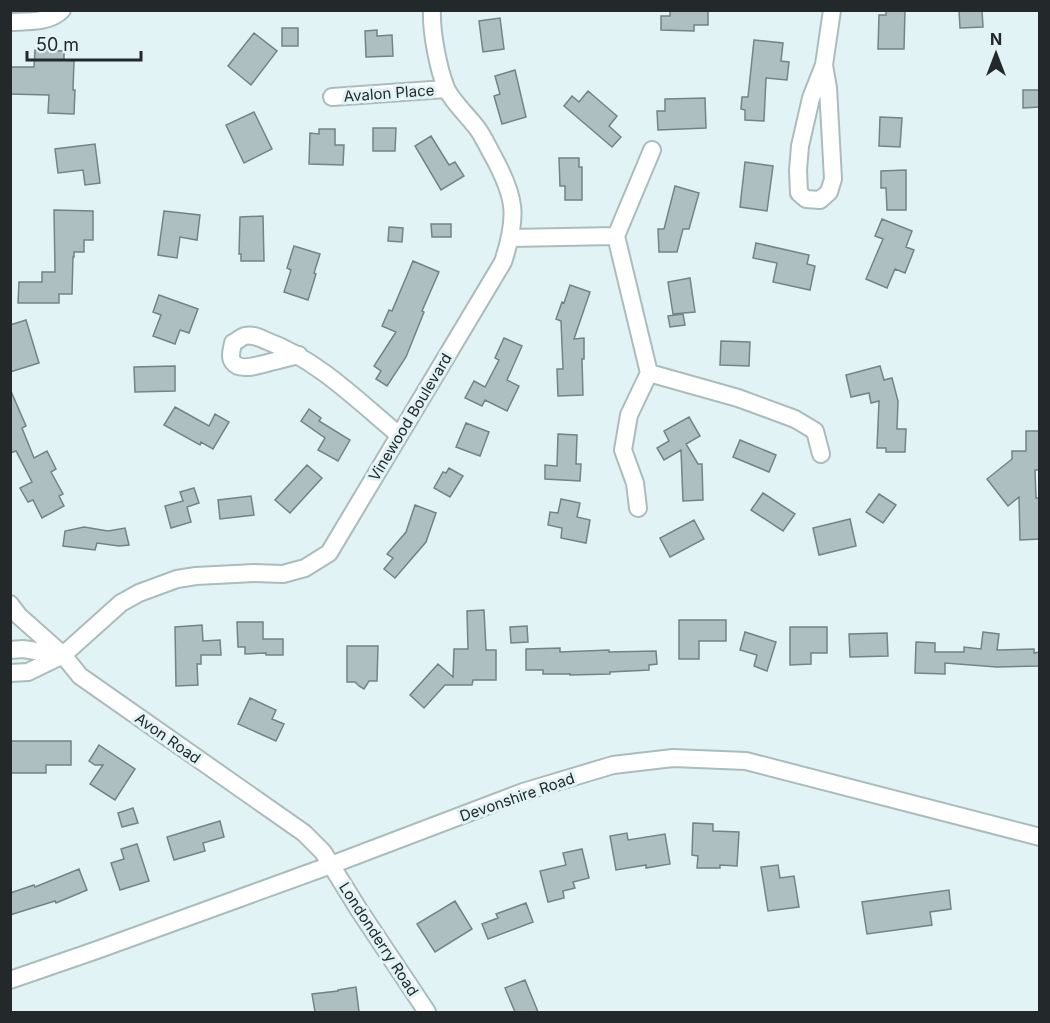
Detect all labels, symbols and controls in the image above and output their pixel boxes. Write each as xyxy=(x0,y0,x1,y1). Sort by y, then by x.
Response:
scale bar xyxy=(27,24,141,62)
north arrow xyxy=(966,24,1026,84)
text: N xyxy=(990,29,1002,49)
text: 50 m xyxy=(36,34,79,55)
street label: Avalon Place xyxy=(343,80,435,106)
street label: Vinewood Boulevard xyxy=(364,350,456,484)
street label: Avon Road xyxy=(132,708,204,768)
street label: Devonshire Road xyxy=(457,768,577,826)
street label: Londonderry Road xyxy=(335,879,423,999)

